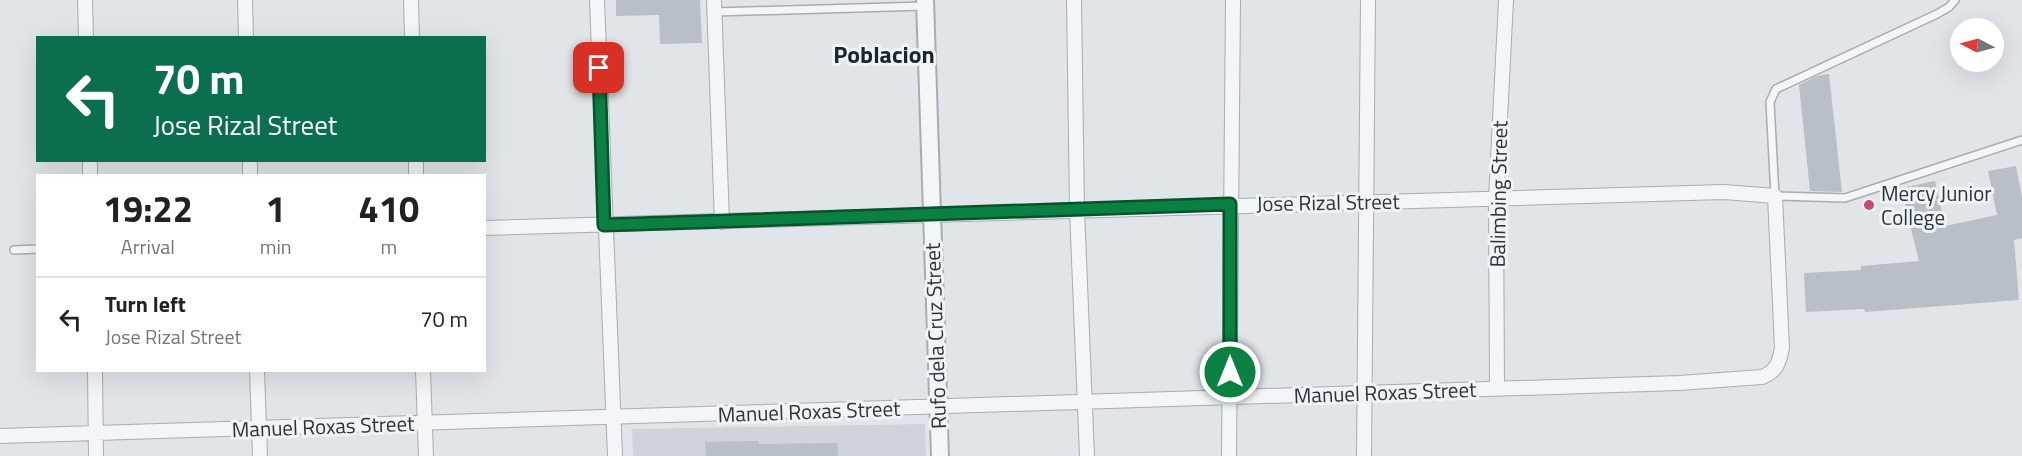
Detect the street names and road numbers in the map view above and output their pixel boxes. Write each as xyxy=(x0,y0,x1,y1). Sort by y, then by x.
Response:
street label: Balimbing Street xyxy=(1481,120,1515,268)
street label: Jose Rizal Street xyxy=(1256,185,1401,219)
street label: Rufo dela Cruz Street xyxy=(916,242,954,430)
street label: Manuel Roxas Street xyxy=(1293,373,1477,411)
street label: Manuel Roxas Street xyxy=(717,392,901,430)
street label: Manuel Roxas Street xyxy=(231,407,415,445)

